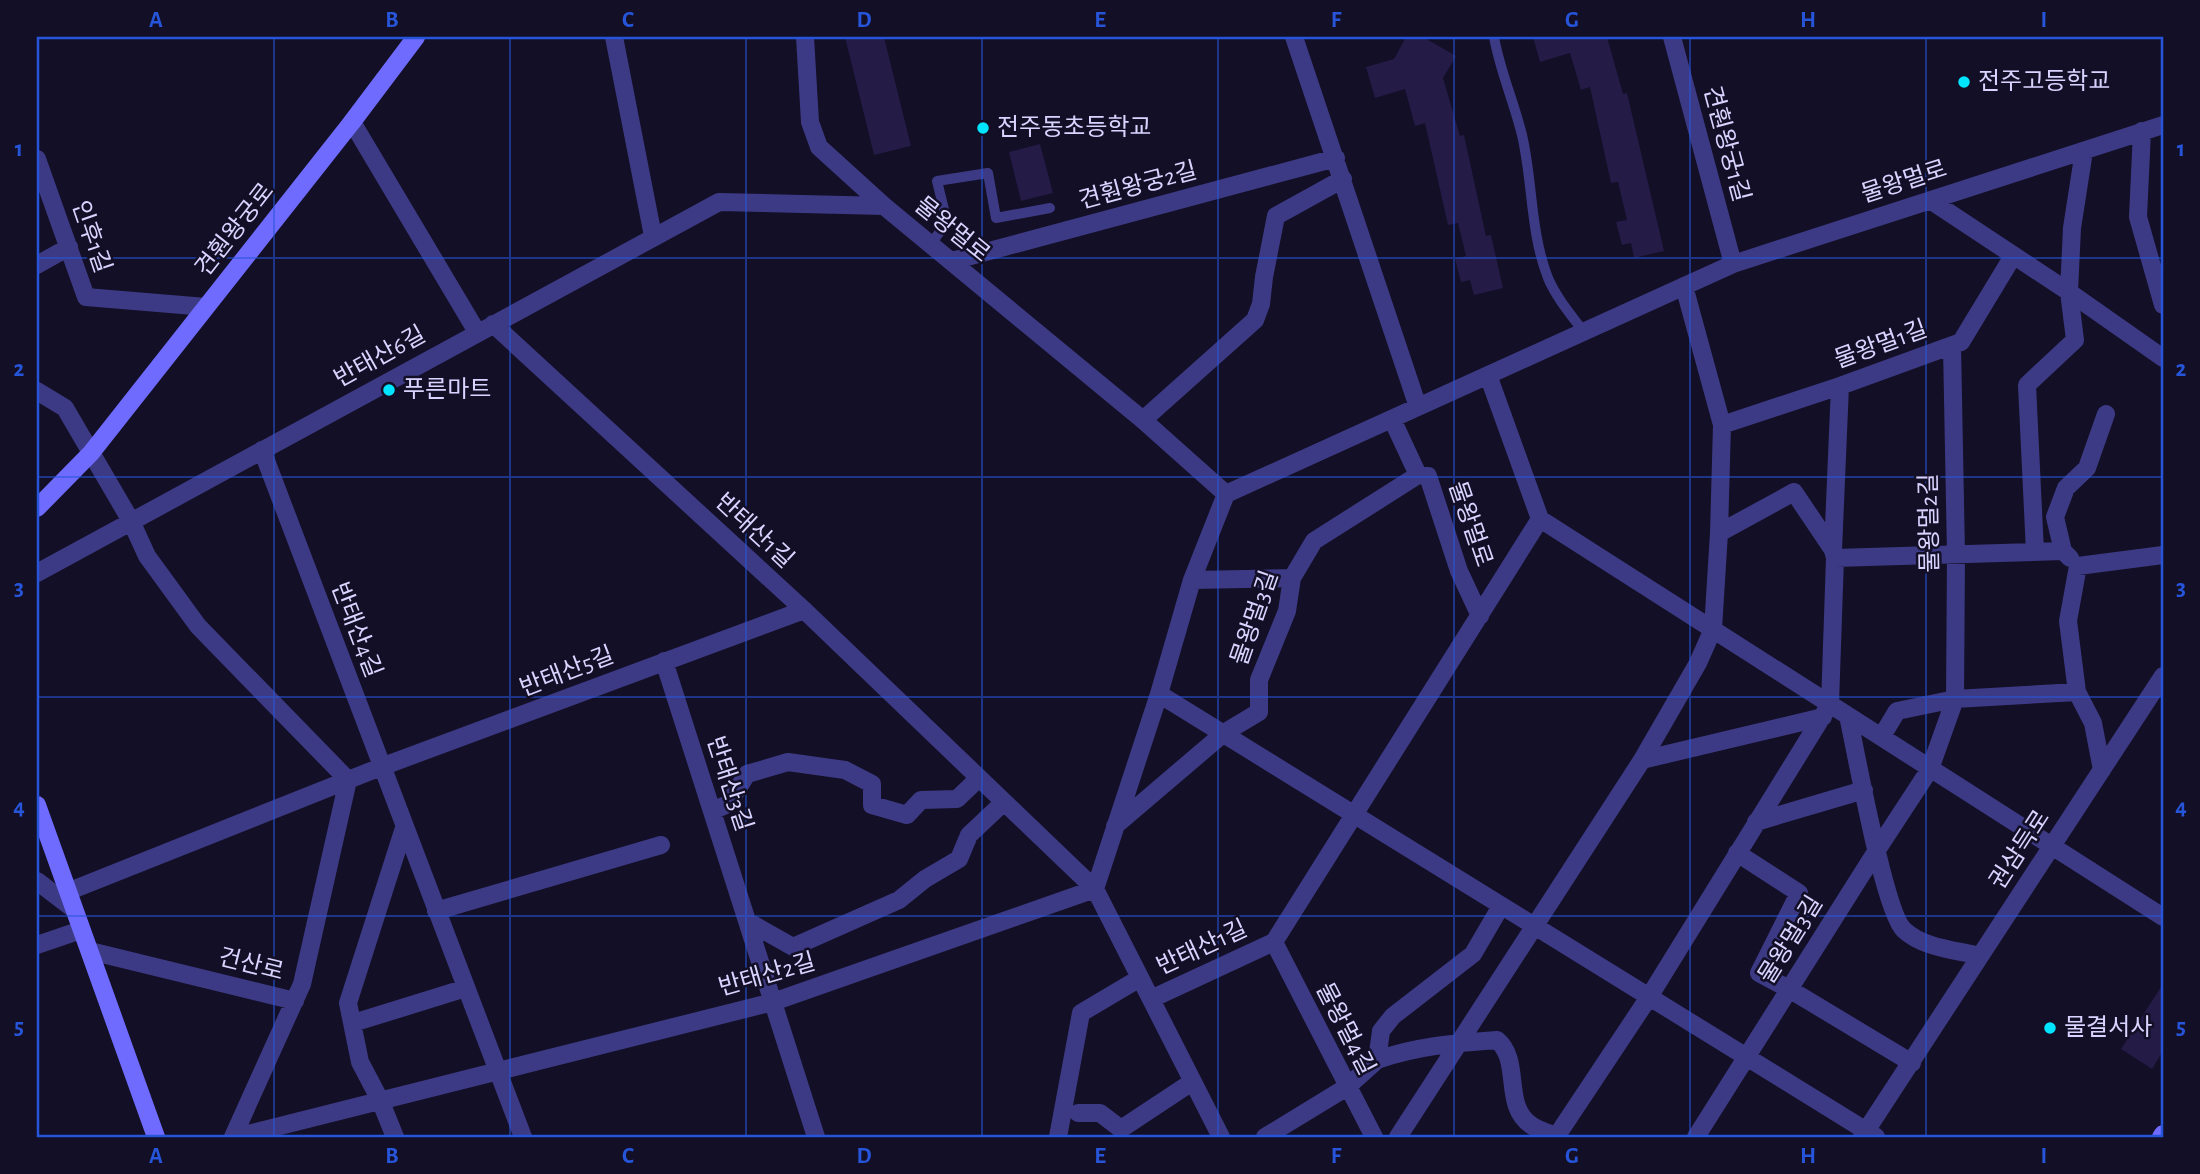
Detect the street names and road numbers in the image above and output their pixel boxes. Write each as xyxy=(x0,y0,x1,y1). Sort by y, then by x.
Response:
street label: 견훤왕궁1길 xyxy=(1699,83,1755,204)
street label: 물왕멀로 xyxy=(1858,156,1950,207)
street label: 견훤왕궁2길 xyxy=(1076,157,1200,213)
street label: 견훤왕궁로 xyxy=(190,178,278,281)
street label: 물왕멀로 xyxy=(910,192,995,267)
street label: 인후1길 xyxy=(68,198,115,276)
street label: 물왕멀1길 xyxy=(1831,316,1930,373)
street label: 반태산6길 xyxy=(330,321,429,392)
street label: 물왕멀2길 xyxy=(1916,473,1943,573)
street label: 물왕멀로 xyxy=(1444,478,1497,570)
street label: 반태산1길 xyxy=(710,489,798,573)
street label: 물왕멀3길 xyxy=(1227,567,1282,668)
street label: 반태산4길 xyxy=(327,579,386,681)
street label: 반태산5길 xyxy=(516,642,617,701)
street label: 반태산3길 xyxy=(702,733,757,834)
street label: 권삼득로 xyxy=(1985,806,2054,894)
street label: 물왕멀3길 xyxy=(1754,891,1827,988)
street label: 반태산1길 xyxy=(1153,916,1251,979)
street label: 건산로 xyxy=(216,944,286,985)
street label: 반태산2길 xyxy=(716,949,818,1000)
street label: 물왕멀4길 xyxy=(1312,979,1379,1079)

